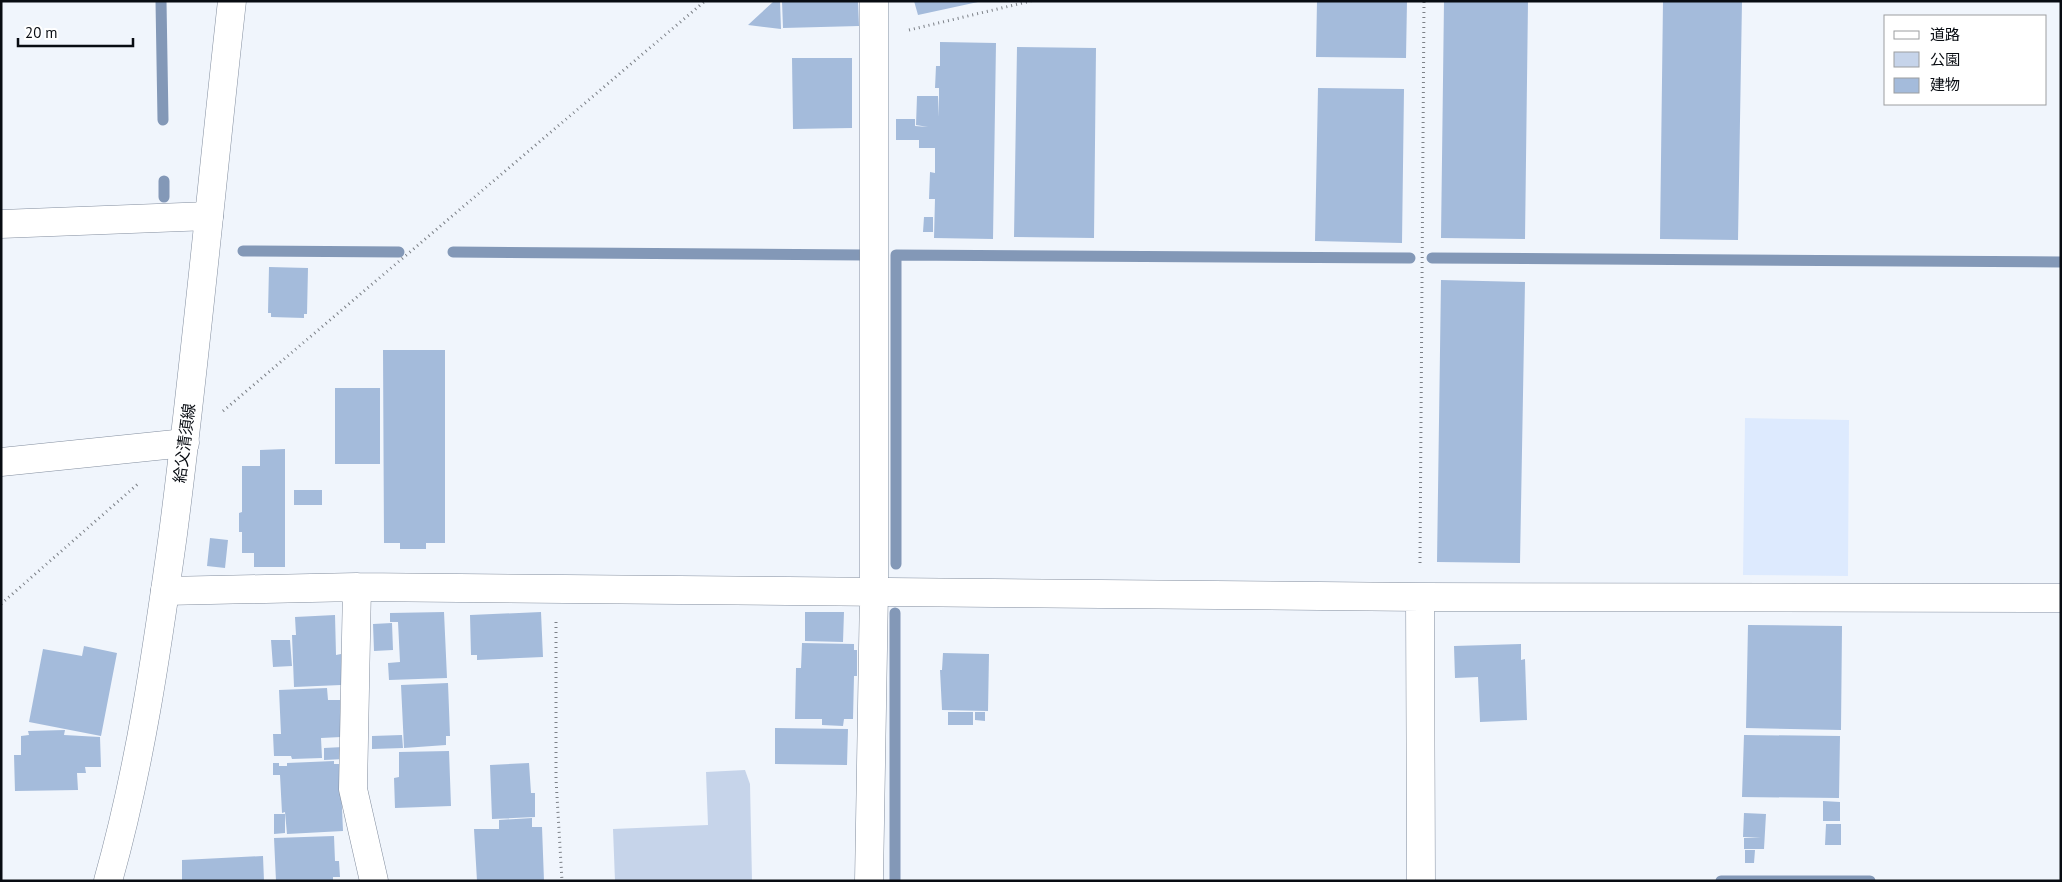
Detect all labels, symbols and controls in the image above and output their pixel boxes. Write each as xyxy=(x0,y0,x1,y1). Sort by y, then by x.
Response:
scale bar xyxy=(18,15,132,47)
legend xyxy=(1884,15,2047,105)
text: 20 m xyxy=(25,23,58,42)
text: 道路 xyxy=(1930,25,1960,44)
text: 公園 xyxy=(1930,50,1960,69)
text: 建物 xyxy=(1930,75,1960,94)
street label: 給父清須線 xyxy=(169,402,199,484)

